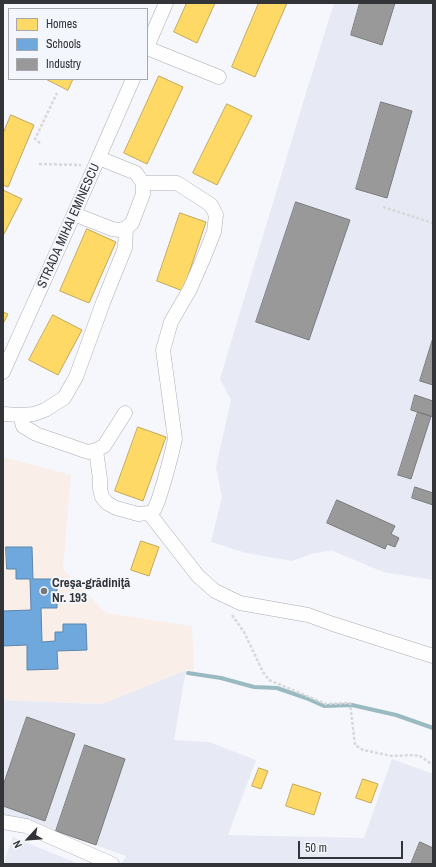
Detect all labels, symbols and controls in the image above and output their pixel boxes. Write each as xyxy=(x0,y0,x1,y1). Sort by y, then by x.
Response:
legend xyxy=(8,8,148,80)
text: Homes xyxy=(46,16,77,32)
text: Schools xyxy=(46,36,81,52)
text: Industry xyxy=(46,56,81,72)
street label: STRADA MIHAI EMINESCU xyxy=(34,161,104,291)
place label: Creşa-grădiniţă Nr. 193 xyxy=(52,576,130,607)
marker: Creşa-grădiniţă Nr. 193 xyxy=(39,586,49,596)
north arrow xyxy=(8,819,48,859)
scale bar xyxy=(300,833,405,859)
text: N xyxy=(9,838,25,850)
text: 50 m xyxy=(305,840,327,856)

